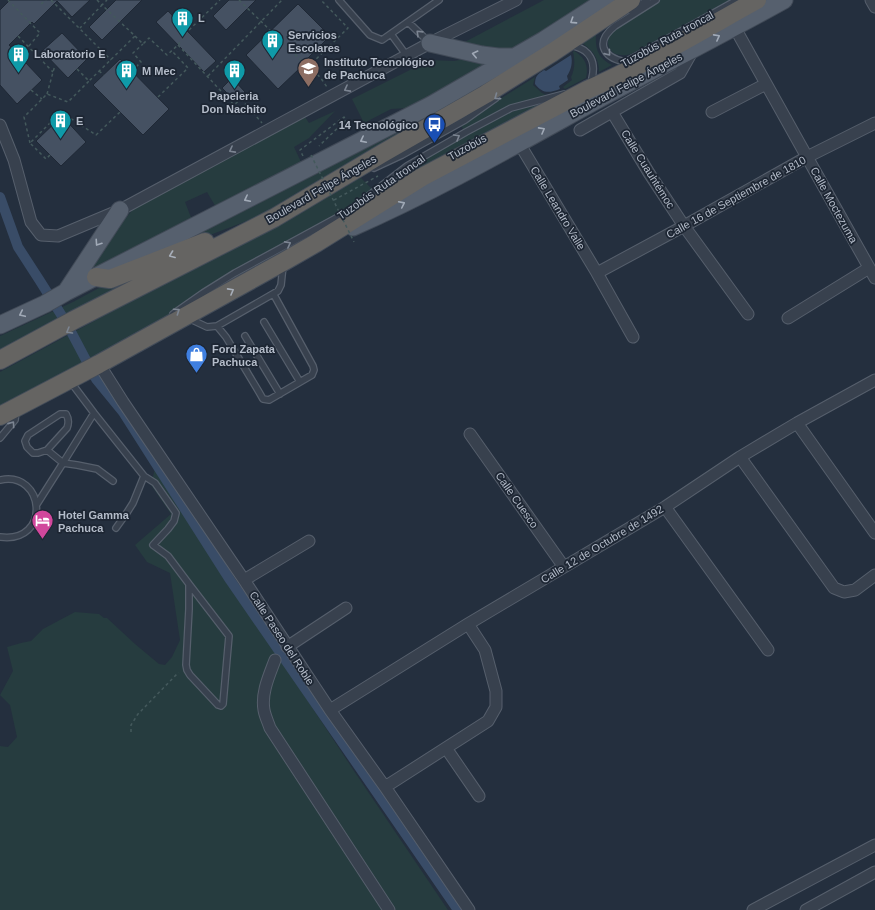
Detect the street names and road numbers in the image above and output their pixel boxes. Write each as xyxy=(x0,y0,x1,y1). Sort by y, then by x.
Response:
street label: Tuzobús Ruta troncal xyxy=(619,9,715,69)
street label: Boulevard Felipe Ángeles xyxy=(568,50,685,120)
street label: Calle Cuauhtémoc xyxy=(619,127,677,211)
street label: Tuzobús xyxy=(446,131,489,162)
street label: Boulevard Felipe Ángeles xyxy=(264,152,379,226)
street label: Tuzobús Ruta troncal xyxy=(335,152,427,222)
street label: Calle 16 de Septiembre de 1810 xyxy=(664,154,808,240)
street label: Calle Leandro Valle xyxy=(528,164,588,252)
street label: Calle Moctezuma xyxy=(808,165,860,246)
street label: Calle Cuesco xyxy=(493,470,541,530)
street label: Calle 12 de Octubre de 1492 xyxy=(539,503,665,585)
street label: Calle Paseo del Roble xyxy=(247,589,317,687)

